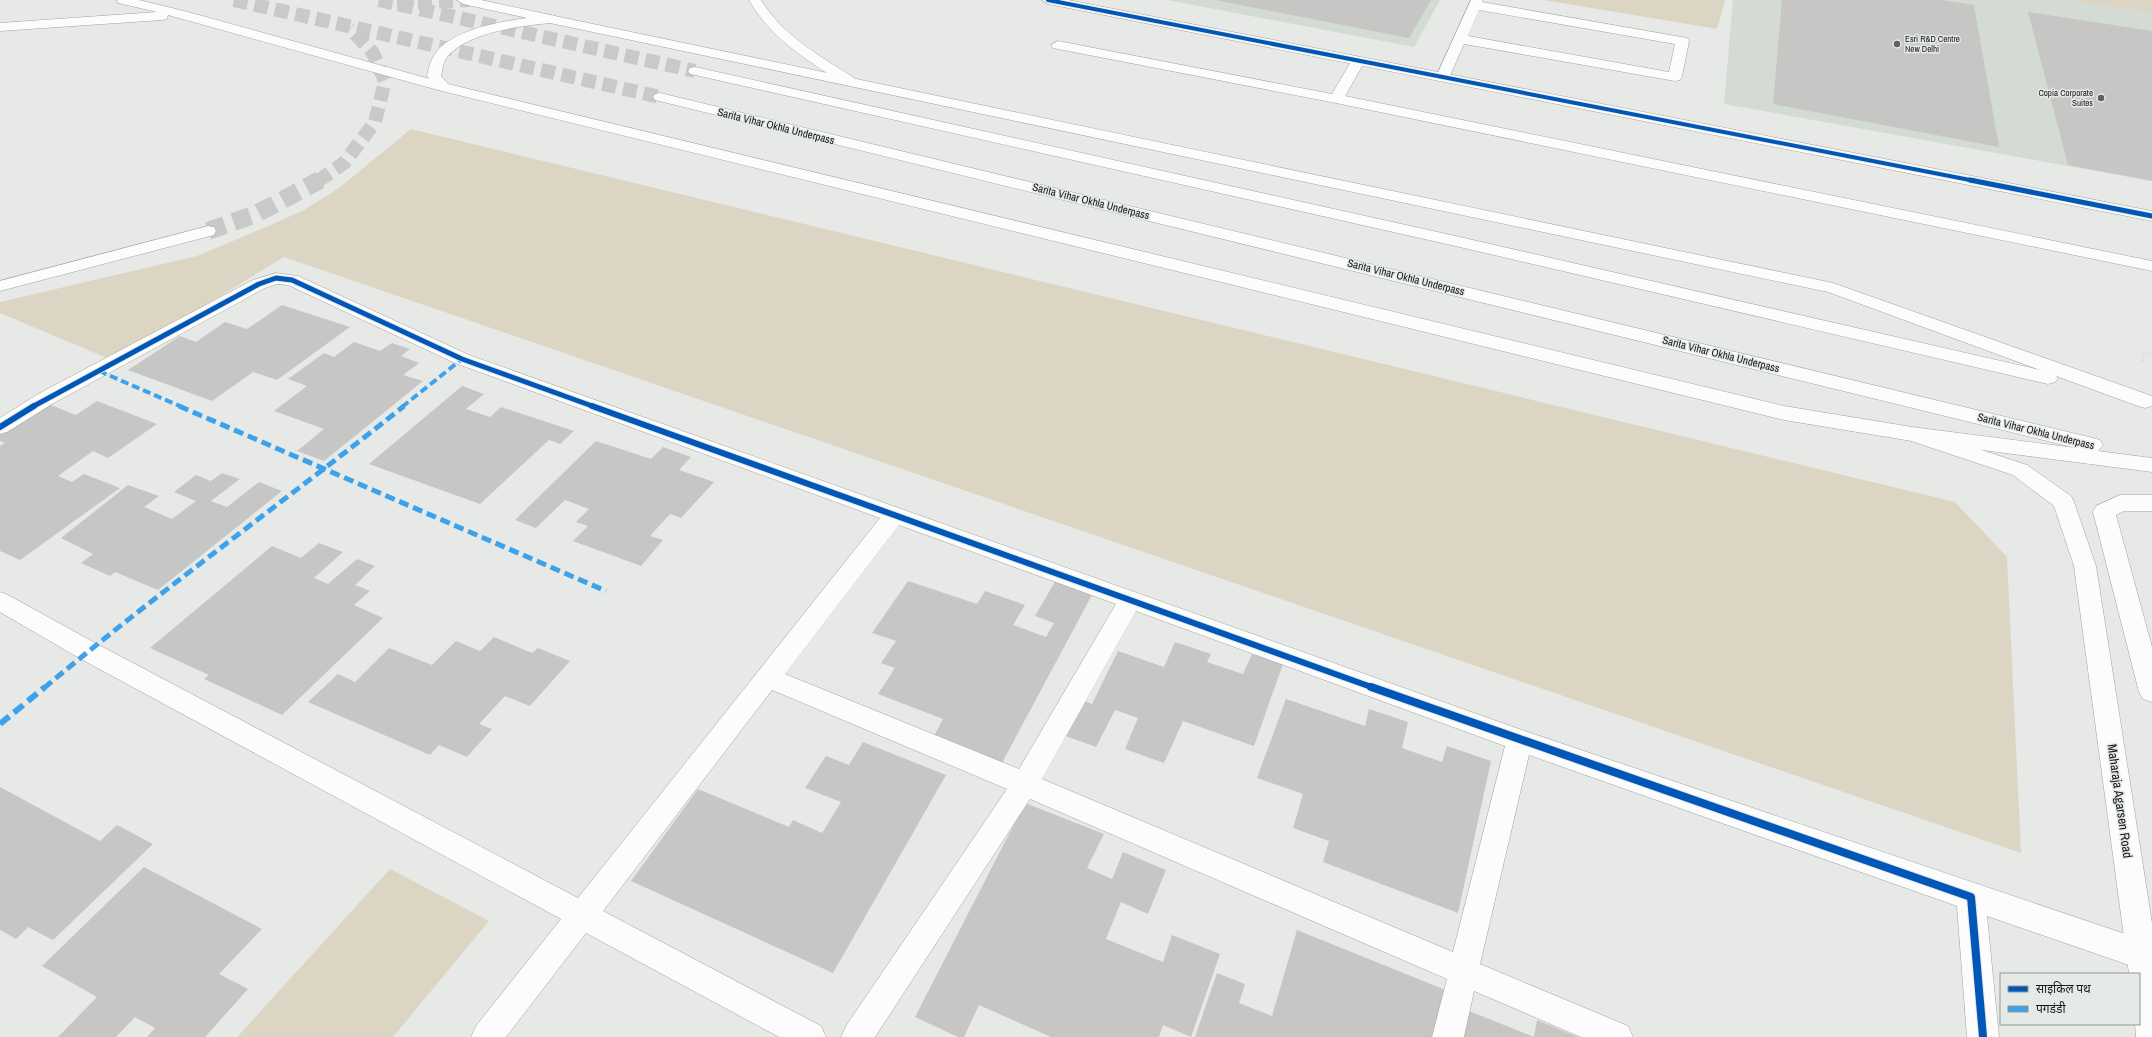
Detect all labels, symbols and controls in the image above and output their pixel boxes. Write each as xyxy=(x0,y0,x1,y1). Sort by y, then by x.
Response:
place label: Esri R&D Centre New Delhi xyxy=(1905,33,1960,55)
marker: Esri R&D Centre New Delhi xyxy=(1892,39,1902,49)
place label: Copia Corporate Suites xyxy=(2038,87,2093,109)
marker: Copia Corporate Suites xyxy=(2096,93,2106,103)
street label: Sarita Vihar Okhla Underpass xyxy=(716,105,836,147)
street label: Sarita Vihar Okhla Underpass xyxy=(1031,180,1151,222)
street label: Sarita Vihar Okhla Underpass xyxy=(1346,256,1466,298)
street label: Sarita Vihar Okhla Underpass xyxy=(1661,333,1781,375)
street label: Sarita Vihar Okhla Underpass xyxy=(1976,410,2096,452)
street label: Maharaja Agarsen Road xyxy=(2104,743,2136,859)
legend xyxy=(2000,973,2140,1025)
text: साइकिल पथ xyxy=(2036,981,2091,997)
text: पगडंडी xyxy=(2036,1001,2066,1017)

